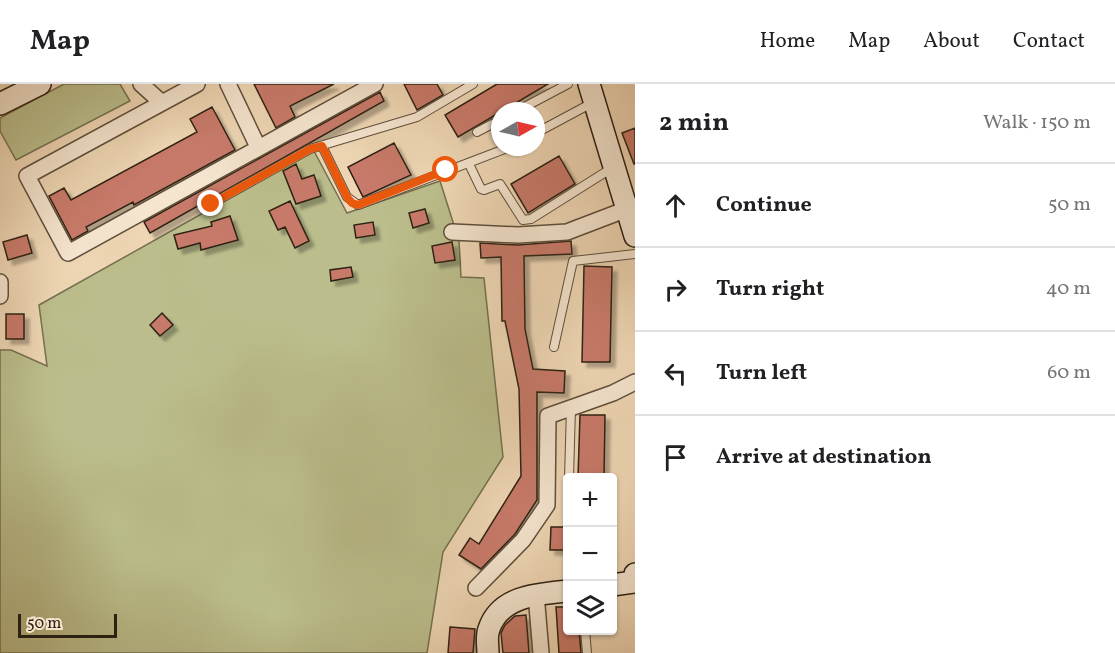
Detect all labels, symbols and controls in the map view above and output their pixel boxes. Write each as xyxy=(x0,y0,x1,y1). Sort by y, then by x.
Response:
text: Map xyxy=(30,22,90,61)
text: Home xyxy=(760,27,815,56)
text: Map xyxy=(848,27,890,56)
text: About xyxy=(923,27,980,56)
text: Contact xyxy=(1013,27,1085,56)
north arrow xyxy=(491,102,545,156)
text: 2 min xyxy=(659,105,729,141)
text: Walk · 150 m xyxy=(983,109,1091,137)
route start xyxy=(432,156,458,182)
icon: ahead xyxy=(659,189,692,222)
route end xyxy=(197,190,223,216)
text: Continue xyxy=(716,190,812,221)
text: 50 m xyxy=(1048,191,1091,219)
icon: right xyxy=(659,273,692,306)
text: Turn right xyxy=(716,274,824,305)
text: 40 m xyxy=(1046,275,1091,303)
icon: left xyxy=(659,357,692,390)
text: Turn left xyxy=(716,358,807,389)
text: 60 m xyxy=(1047,359,1091,387)
icon: arrive xyxy=(659,441,692,474)
text: Arrive at destination xyxy=(716,442,932,473)
map controls xyxy=(563,473,617,635)
button: + xyxy=(563,473,617,527)
button: − xyxy=(563,527,617,581)
button: layers xyxy=(563,581,617,635)
scale bar xyxy=(18,611,117,638)
text: 50 m xyxy=(27,613,61,635)

